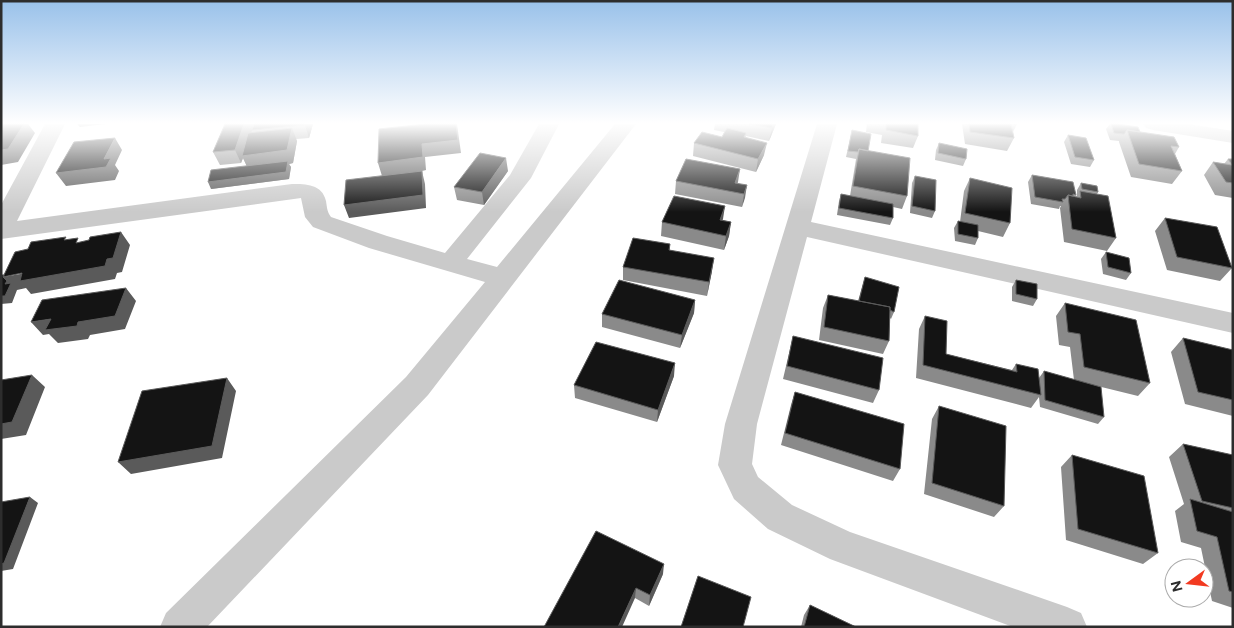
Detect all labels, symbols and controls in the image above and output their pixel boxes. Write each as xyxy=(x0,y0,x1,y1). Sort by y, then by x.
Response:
north arrow xyxy=(1164,558,1214,608)
text: N xyxy=(1167,579,1187,594)

